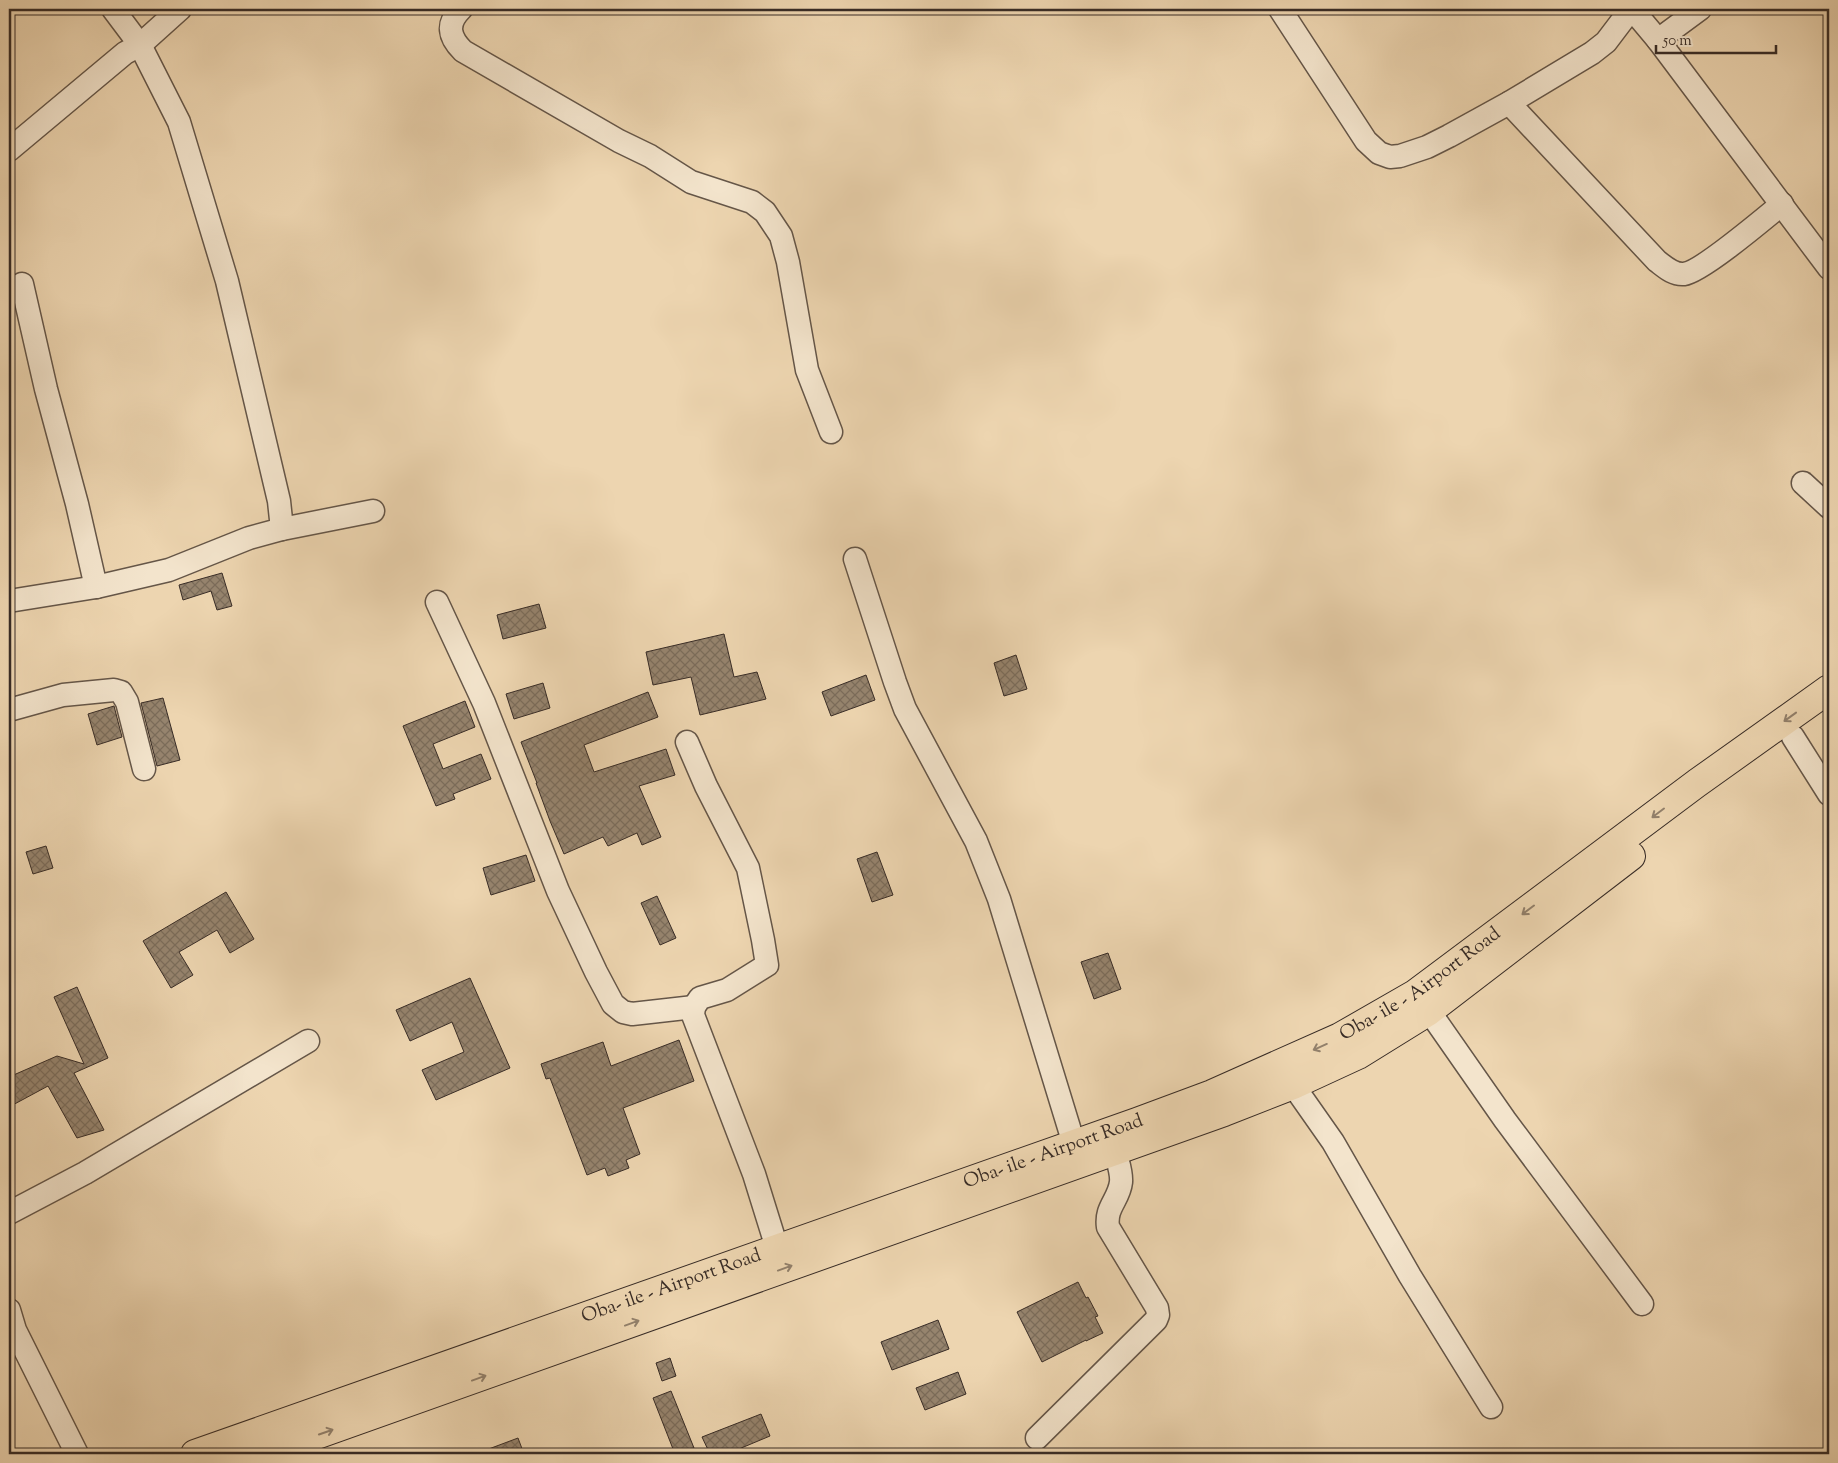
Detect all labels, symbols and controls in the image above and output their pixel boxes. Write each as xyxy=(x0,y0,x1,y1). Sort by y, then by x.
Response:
scale bar xyxy=(1656,22,1776,54)
text: 50 m xyxy=(1662,31,1692,52)
one-way arrow xyxy=(1783,712,1797,722)
one-way arrow xyxy=(1652,807,1665,818)
one-way arrow xyxy=(1522,904,1535,915)
street label: Oba- ile - Airport Road xyxy=(1335,921,1507,1048)
one-way arrow xyxy=(1313,1042,1328,1052)
street label: Oba- ile - Airport Road xyxy=(960,1107,1147,1196)
street label: Oba- ile - Airport Road xyxy=(578,1242,765,1330)
one-way arrow xyxy=(776,1263,792,1272)
one-way arrow xyxy=(623,1318,639,1327)
one-way arrow xyxy=(470,1373,486,1382)
one-way arrow xyxy=(317,1427,333,1437)

